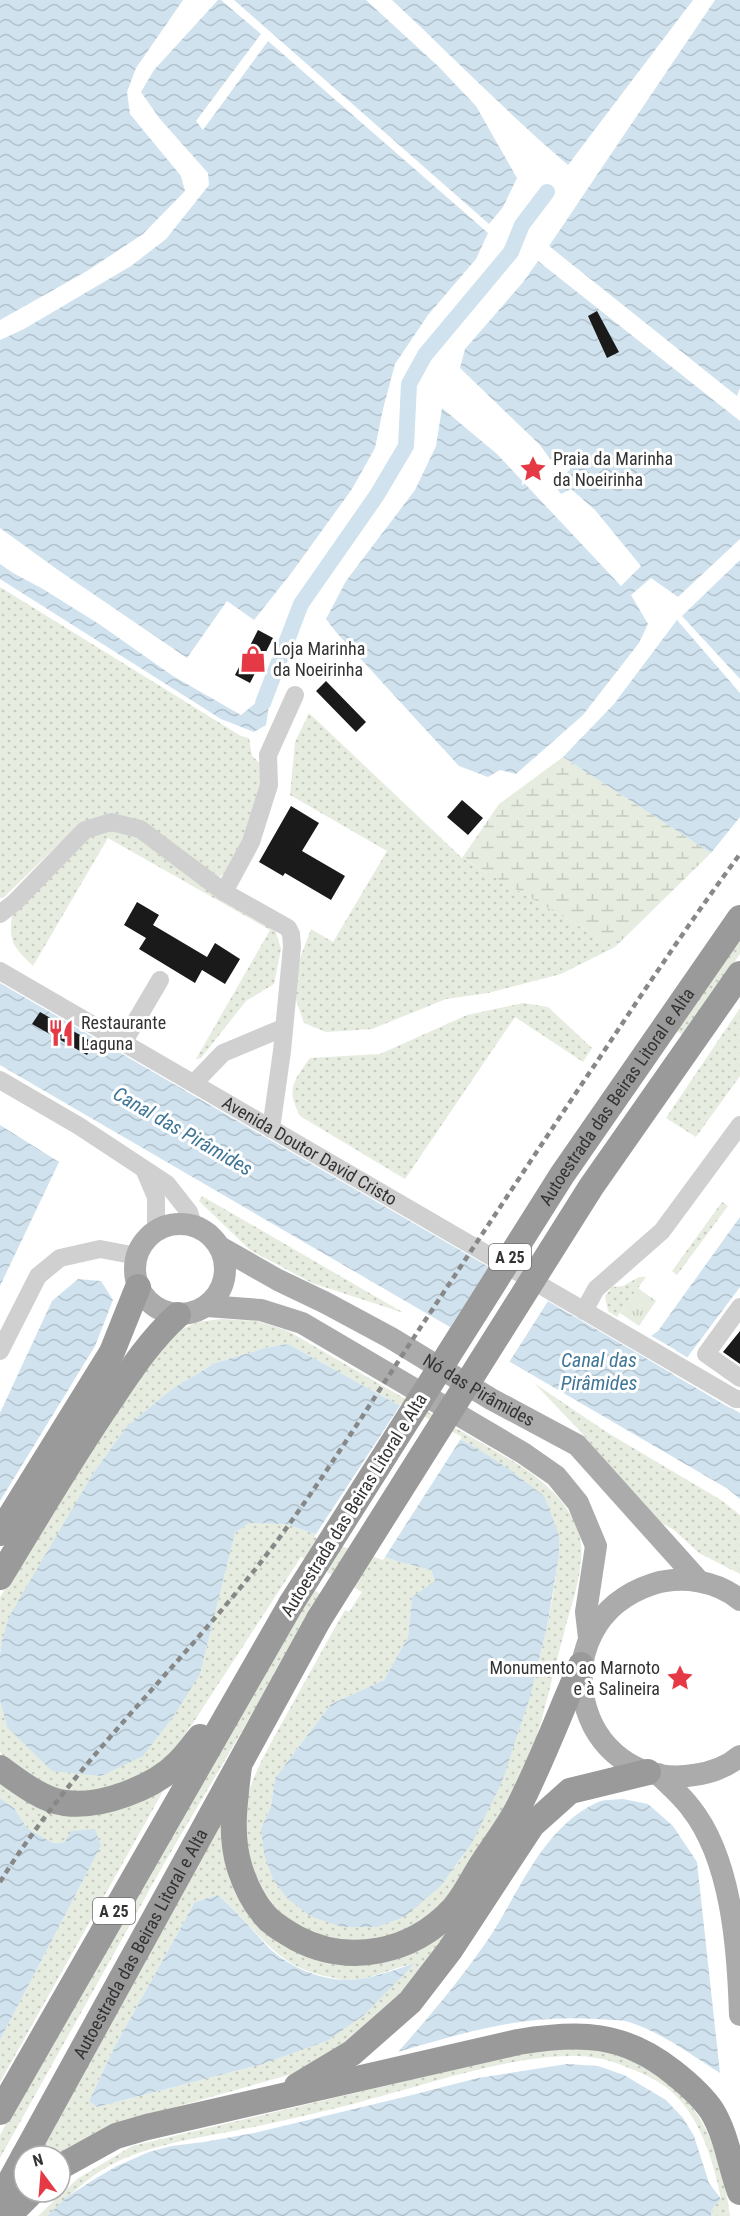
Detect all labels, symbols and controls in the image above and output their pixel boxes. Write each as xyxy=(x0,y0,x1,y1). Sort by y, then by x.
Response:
place label: Praia da Marinha da Noeirinha xyxy=(553,448,673,490)
place icon: Praia da Marinha da Noeirinha xyxy=(518,454,548,484)
place label: Loja Marinha da Noeirinha xyxy=(273,638,365,680)
shop icon: Loja Marinha da Noeirinha xyxy=(238,644,268,674)
street label: Autoestrada das Beiras Litoral e Alta xyxy=(535,984,698,1209)
place label: Restaurante Laguna xyxy=(81,1012,166,1054)
restaurant icon: Restaurante Laguna xyxy=(46,1018,76,1048)
water label: Canal das Pirâmides xyxy=(109,1081,257,1181)
street label: Avenida Doutor David Cristo xyxy=(219,1092,401,1209)
road number: A 25 xyxy=(489,1244,531,1270)
water label: Canal das Pirâmides xyxy=(561,1348,637,1395)
street label: Nó das Pirâmides xyxy=(420,1349,538,1430)
street label: Autoestrada das Beiras Litoral e Alta xyxy=(276,1389,431,1620)
place label: Monumento ao Marnoto e à Salineira xyxy=(489,1657,660,1699)
place icon: Monumento ao Marnoto e à Salineira xyxy=(665,1663,695,1693)
street label: Autoestrada das Beiras Litoral e Alta xyxy=(68,1825,212,2062)
road number: A 25 xyxy=(93,1898,135,1924)
north arrow xyxy=(12,2144,72,2204)
text: N xyxy=(31,2150,45,2171)

